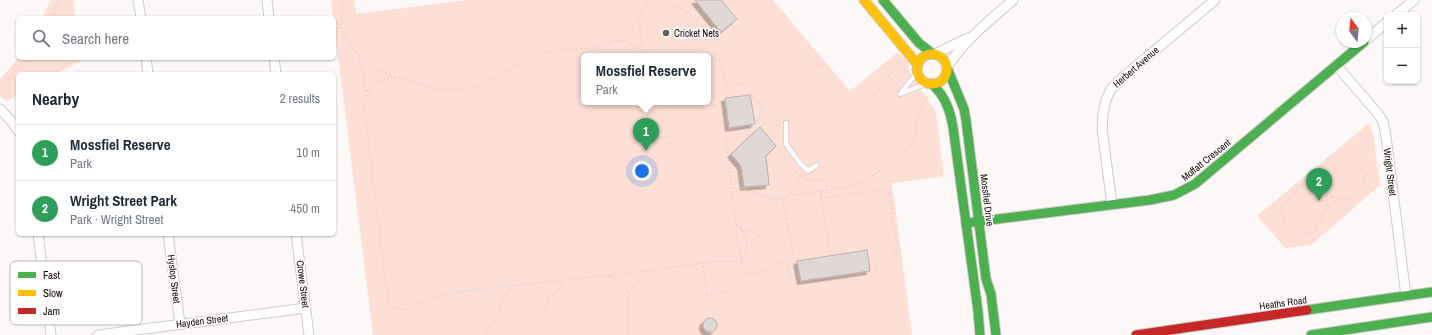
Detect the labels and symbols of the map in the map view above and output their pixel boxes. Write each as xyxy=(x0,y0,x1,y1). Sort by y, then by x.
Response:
north arrow xyxy=(1336,12,1372,48)
place label: Cricket Nets xyxy=(674,27,719,40)
marker: Cricket Nets xyxy=(661,28,671,38)
street label: Herbert Avenue xyxy=(1110,43,1162,91)
pin: 1 xyxy=(633,118,659,151)
street label: Moffatt Crescent xyxy=(1179,136,1234,184)
street label: Wright Street xyxy=(1381,147,1399,197)
your location xyxy=(632,161,652,181)
pin: 2 xyxy=(1306,168,1332,201)
street label: Mossfiel Drive xyxy=(977,173,997,227)
street label: Hyslop Street xyxy=(165,254,184,305)
street label: Crowe Street xyxy=(294,259,312,309)
legend xyxy=(10,261,142,325)
text: Fast xyxy=(43,268,61,282)
text: Slow xyxy=(43,286,63,300)
street label: Heaths Road xyxy=(1258,293,1308,313)
text: Jam xyxy=(43,304,60,318)
street label: Hayden Street xyxy=(175,311,230,331)

